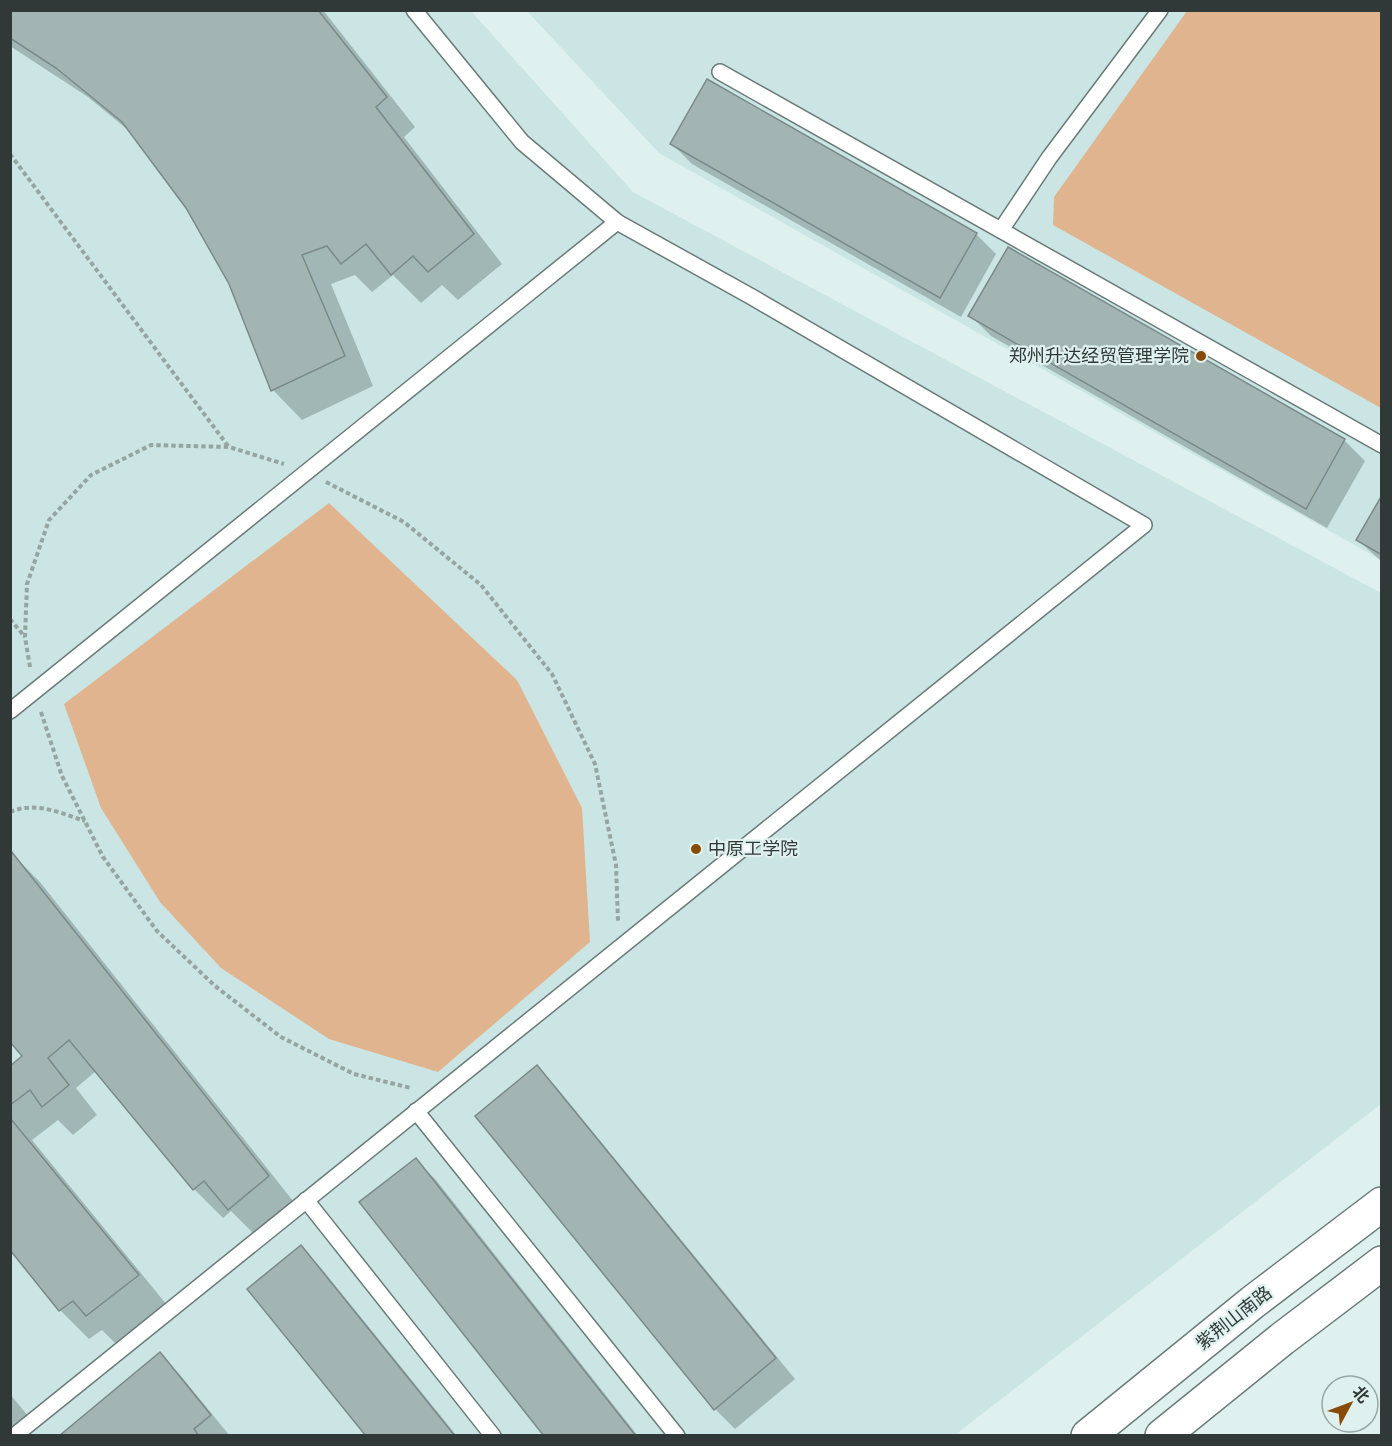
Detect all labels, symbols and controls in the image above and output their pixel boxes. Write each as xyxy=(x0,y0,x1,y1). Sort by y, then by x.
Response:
place label: 郑州升达经贸管理学院 xyxy=(1009,345,1189,367)
marker: 郑州升达经贸管理学院 xyxy=(1194,349,1208,363)
place label: 中原工学院 xyxy=(708,838,798,860)
marker: 中原工学院 xyxy=(689,842,703,856)
street label: 紫荆山南路 xyxy=(1192,1282,1276,1354)
north arrow xyxy=(1320,1374,1380,1434)
text: 北 xyxy=(1349,1382,1373,1407)

